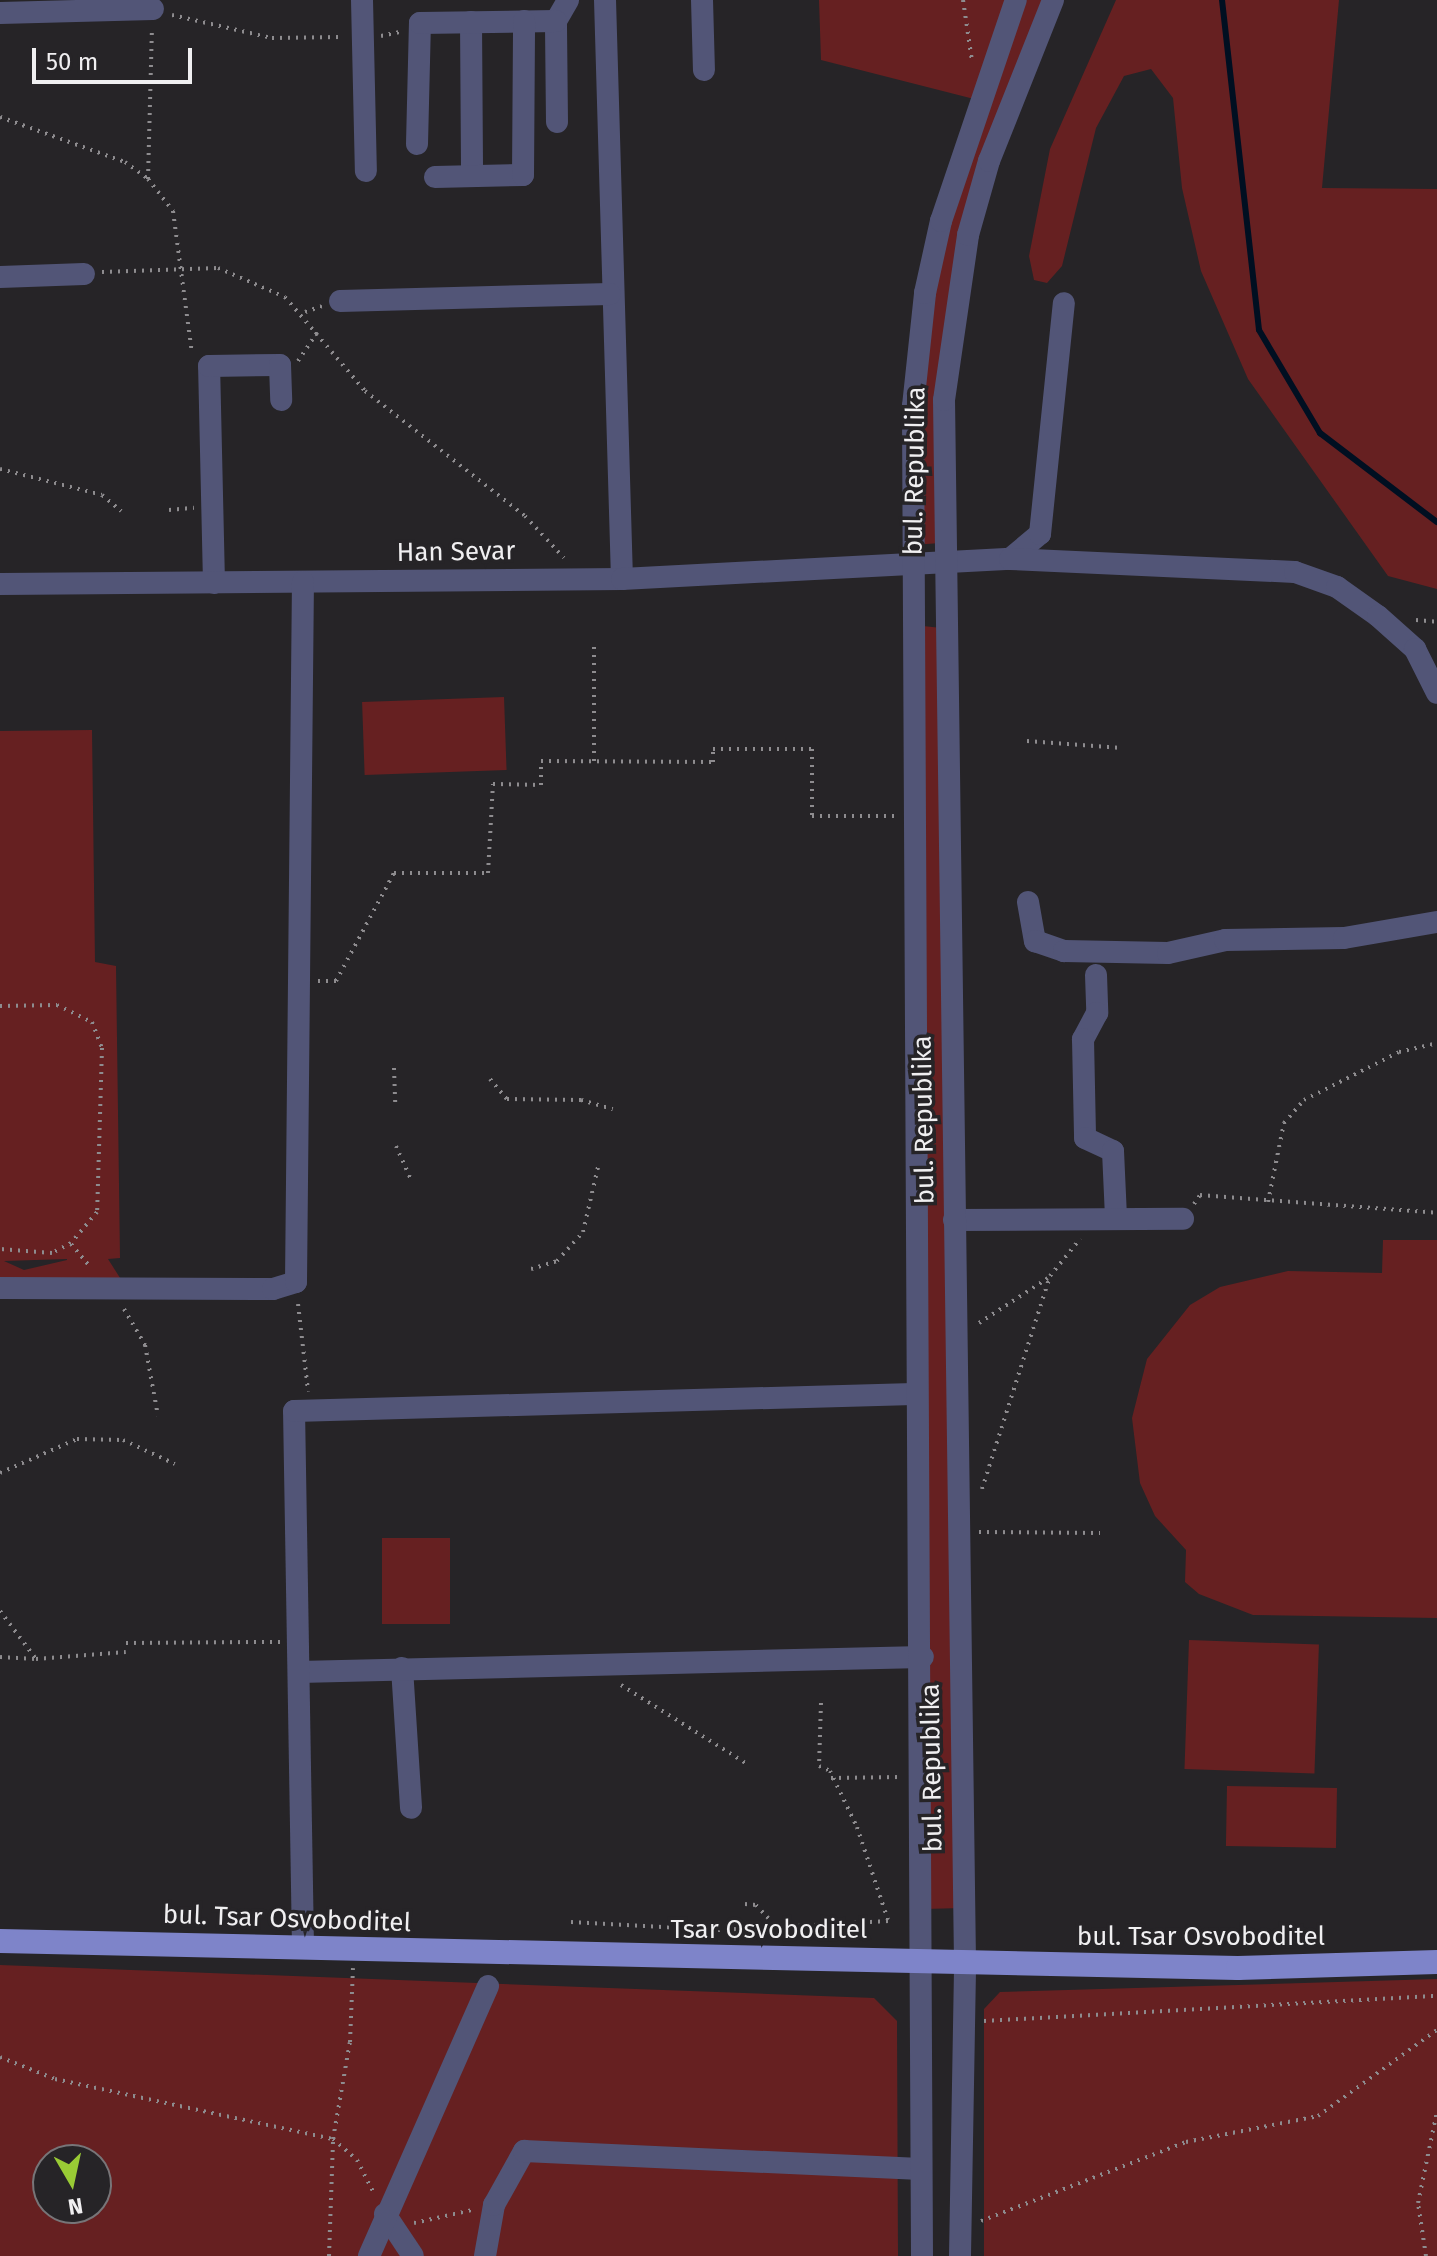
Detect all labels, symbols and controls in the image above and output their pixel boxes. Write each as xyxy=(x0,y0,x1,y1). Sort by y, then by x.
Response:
scale bar xyxy=(36,32,196,82)
text: 50 m xyxy=(46,48,98,76)
street label: bul. Republika xyxy=(898,386,932,556)
street label: Han Sevar xyxy=(396,535,516,569)
street label: bul. Republika xyxy=(907,1035,941,1205)
street label: bul. Republika xyxy=(915,1683,949,1853)
street label: bul. Tsar Osvoboditel xyxy=(162,1899,412,1939)
street label: Tsar Osvoboditel xyxy=(671,1914,867,1946)
street label: bul. Tsar Osvoboditel xyxy=(1077,1921,1325,1953)
north arrow xyxy=(32,2144,112,2224)
text: N xyxy=(66,2192,85,2221)

